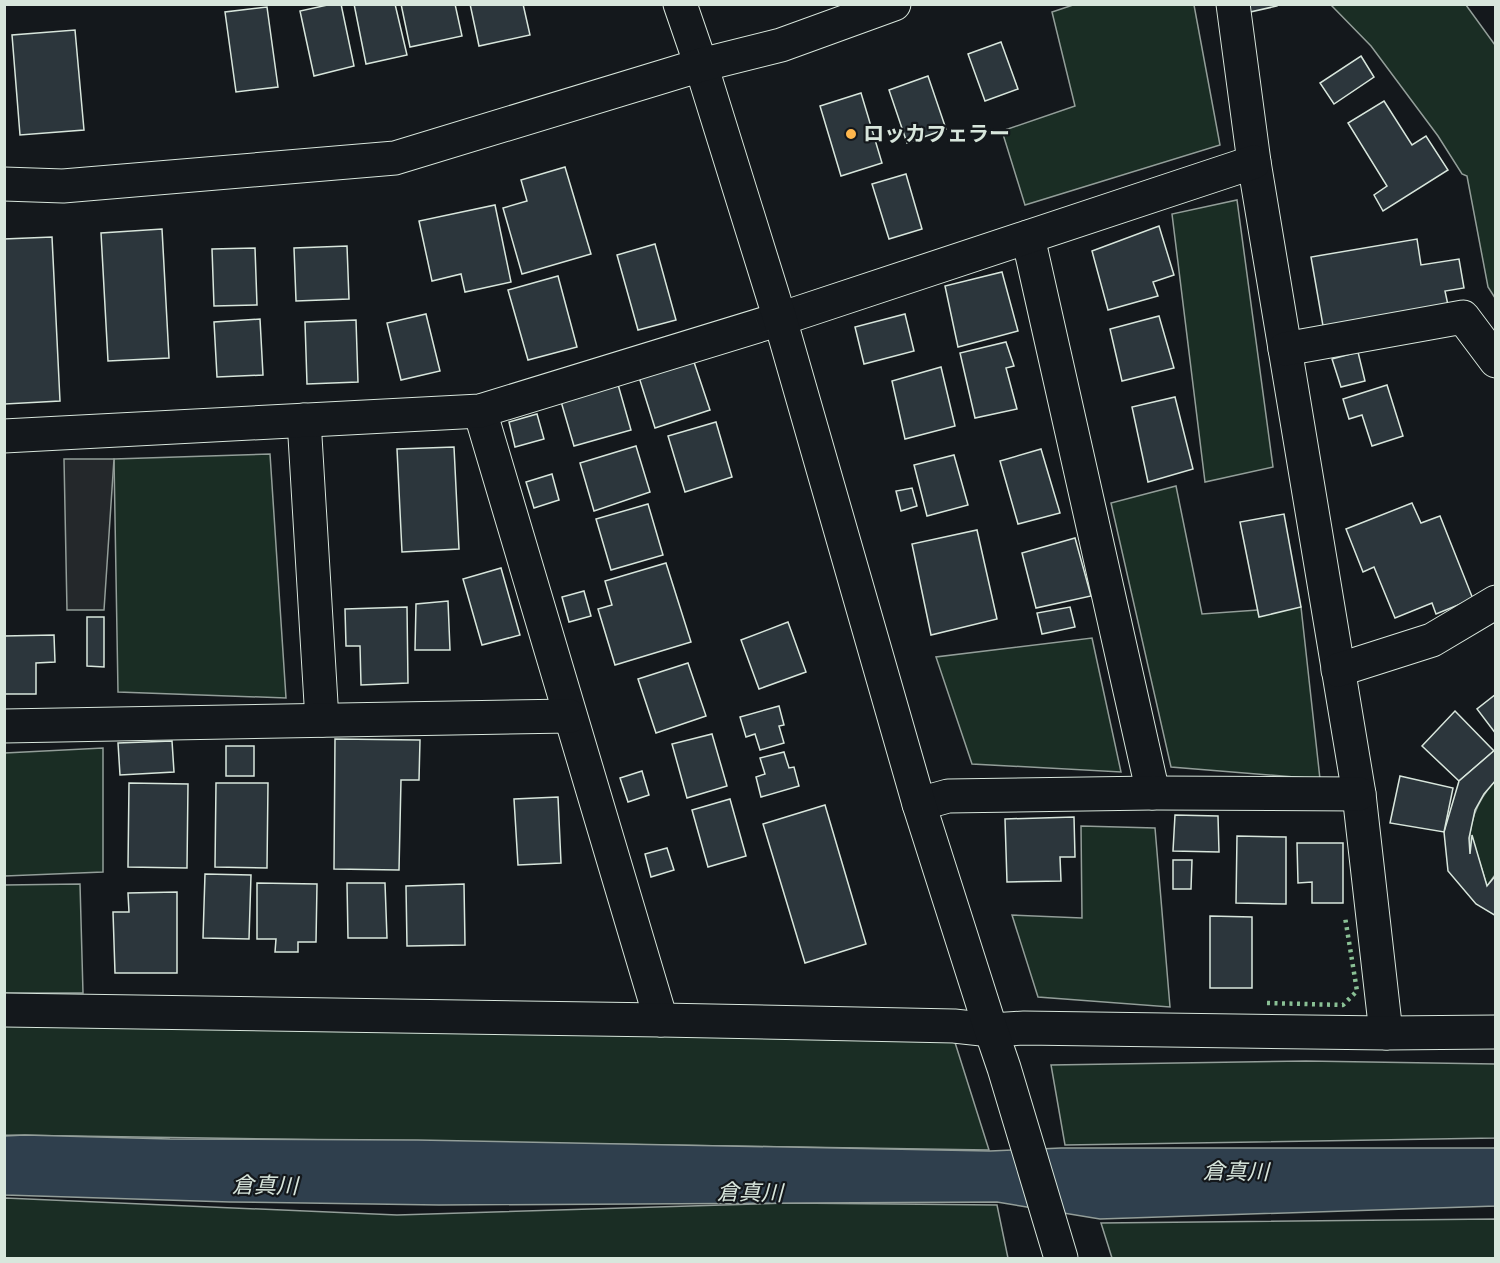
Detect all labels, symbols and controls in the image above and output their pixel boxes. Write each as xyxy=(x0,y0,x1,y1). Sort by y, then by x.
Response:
place label: ロッカフェラー xyxy=(863,120,1010,146)
marker: ロッカフェラー xyxy=(844,127,858,141)
water label: 倉真川 xyxy=(1203,1156,1271,1186)
water label: 倉真川 xyxy=(232,1170,300,1200)
water label: 倉真川 xyxy=(717,1177,785,1207)

